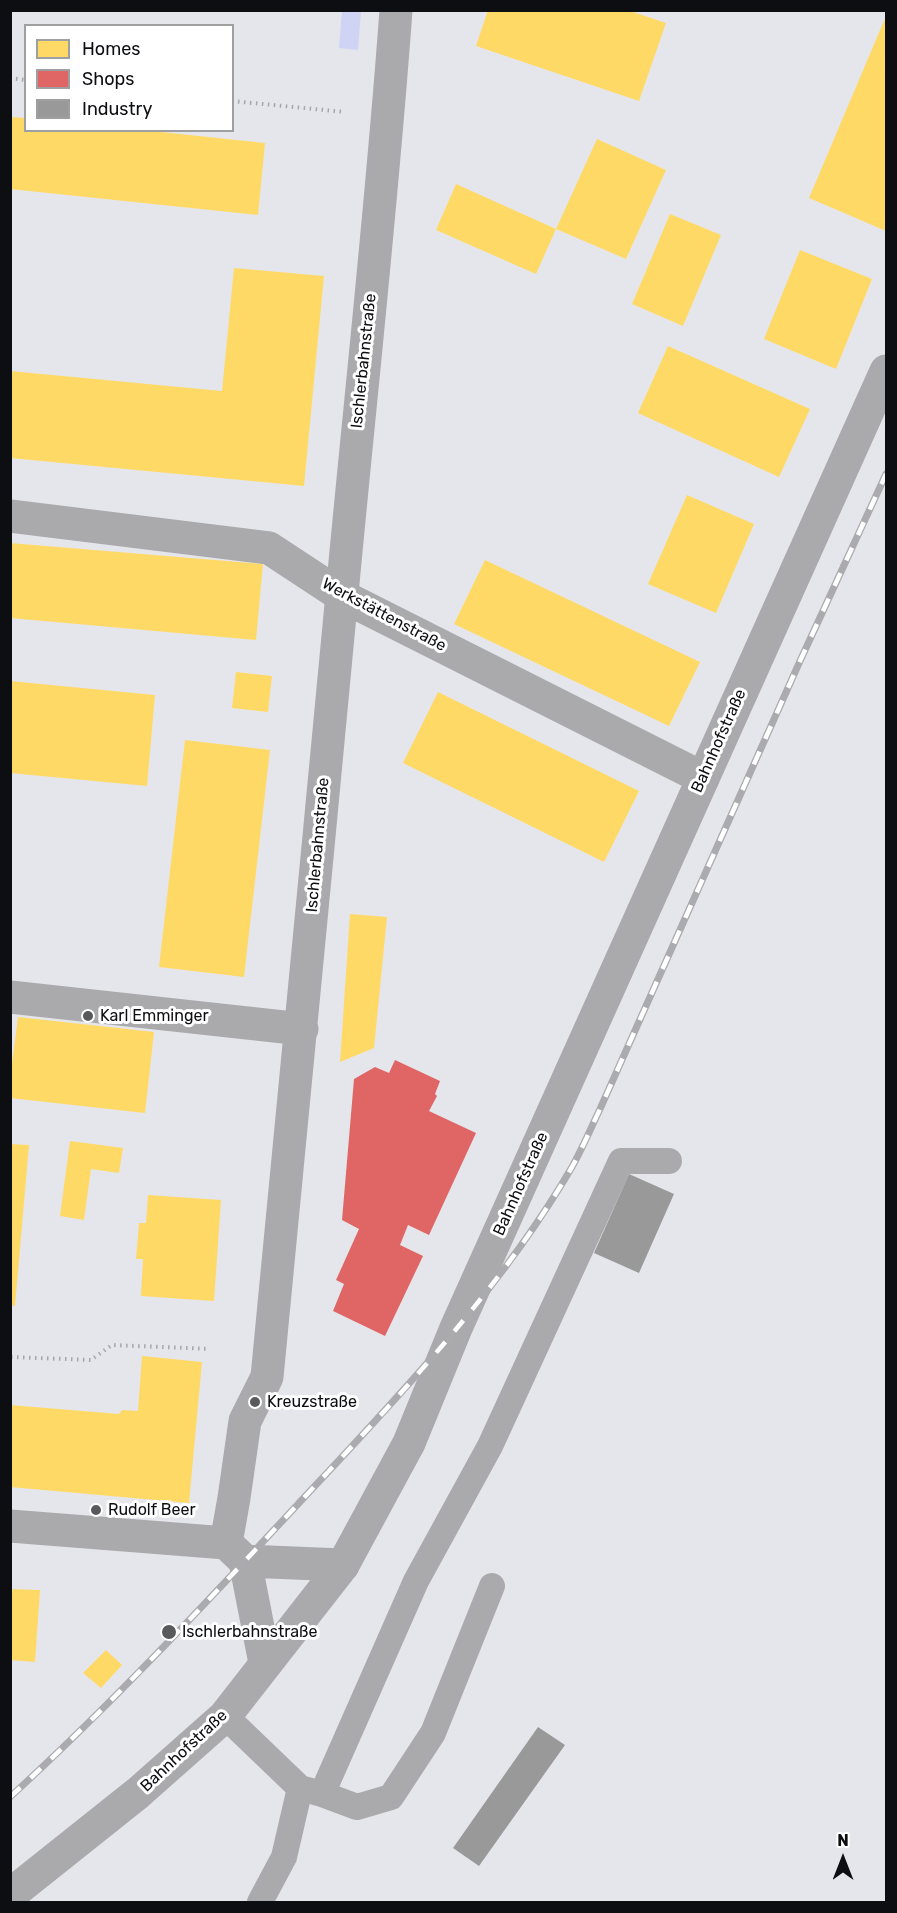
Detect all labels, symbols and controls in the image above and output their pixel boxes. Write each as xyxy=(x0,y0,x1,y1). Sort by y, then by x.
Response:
legend xyxy=(24,24,234,132)
text: Homes xyxy=(82,38,140,60)
text: Shops xyxy=(82,68,134,90)
text: Industry xyxy=(82,98,152,120)
street label: Ischlerbahnstraße xyxy=(347,293,381,429)
street label: Werkstättenstraße xyxy=(319,574,449,656)
street label: Bahnhofstraße xyxy=(688,686,750,796)
street label: Ischlerbahnstraße xyxy=(303,777,333,913)
place label: Karl Emminger xyxy=(100,1006,209,1026)
marker: Karl Emminger xyxy=(81,1009,95,1023)
street label: Bahnhofstraße xyxy=(490,1129,552,1239)
place label: Kreuzstraße xyxy=(267,1392,357,1412)
marker: Kreuzstraße xyxy=(248,1395,262,1409)
place label: Rudolf Beer xyxy=(108,1500,195,1520)
marker: Rudolf Beer xyxy=(89,1503,103,1517)
place label: Ischlerbahnstraße xyxy=(182,1622,317,1642)
marker: Ischlerbahnstraße xyxy=(160,1623,178,1641)
street label: Bahnhofstraße xyxy=(137,1706,231,1796)
north arrow xyxy=(813,1829,873,1889)
text: N xyxy=(837,1831,849,1850)

